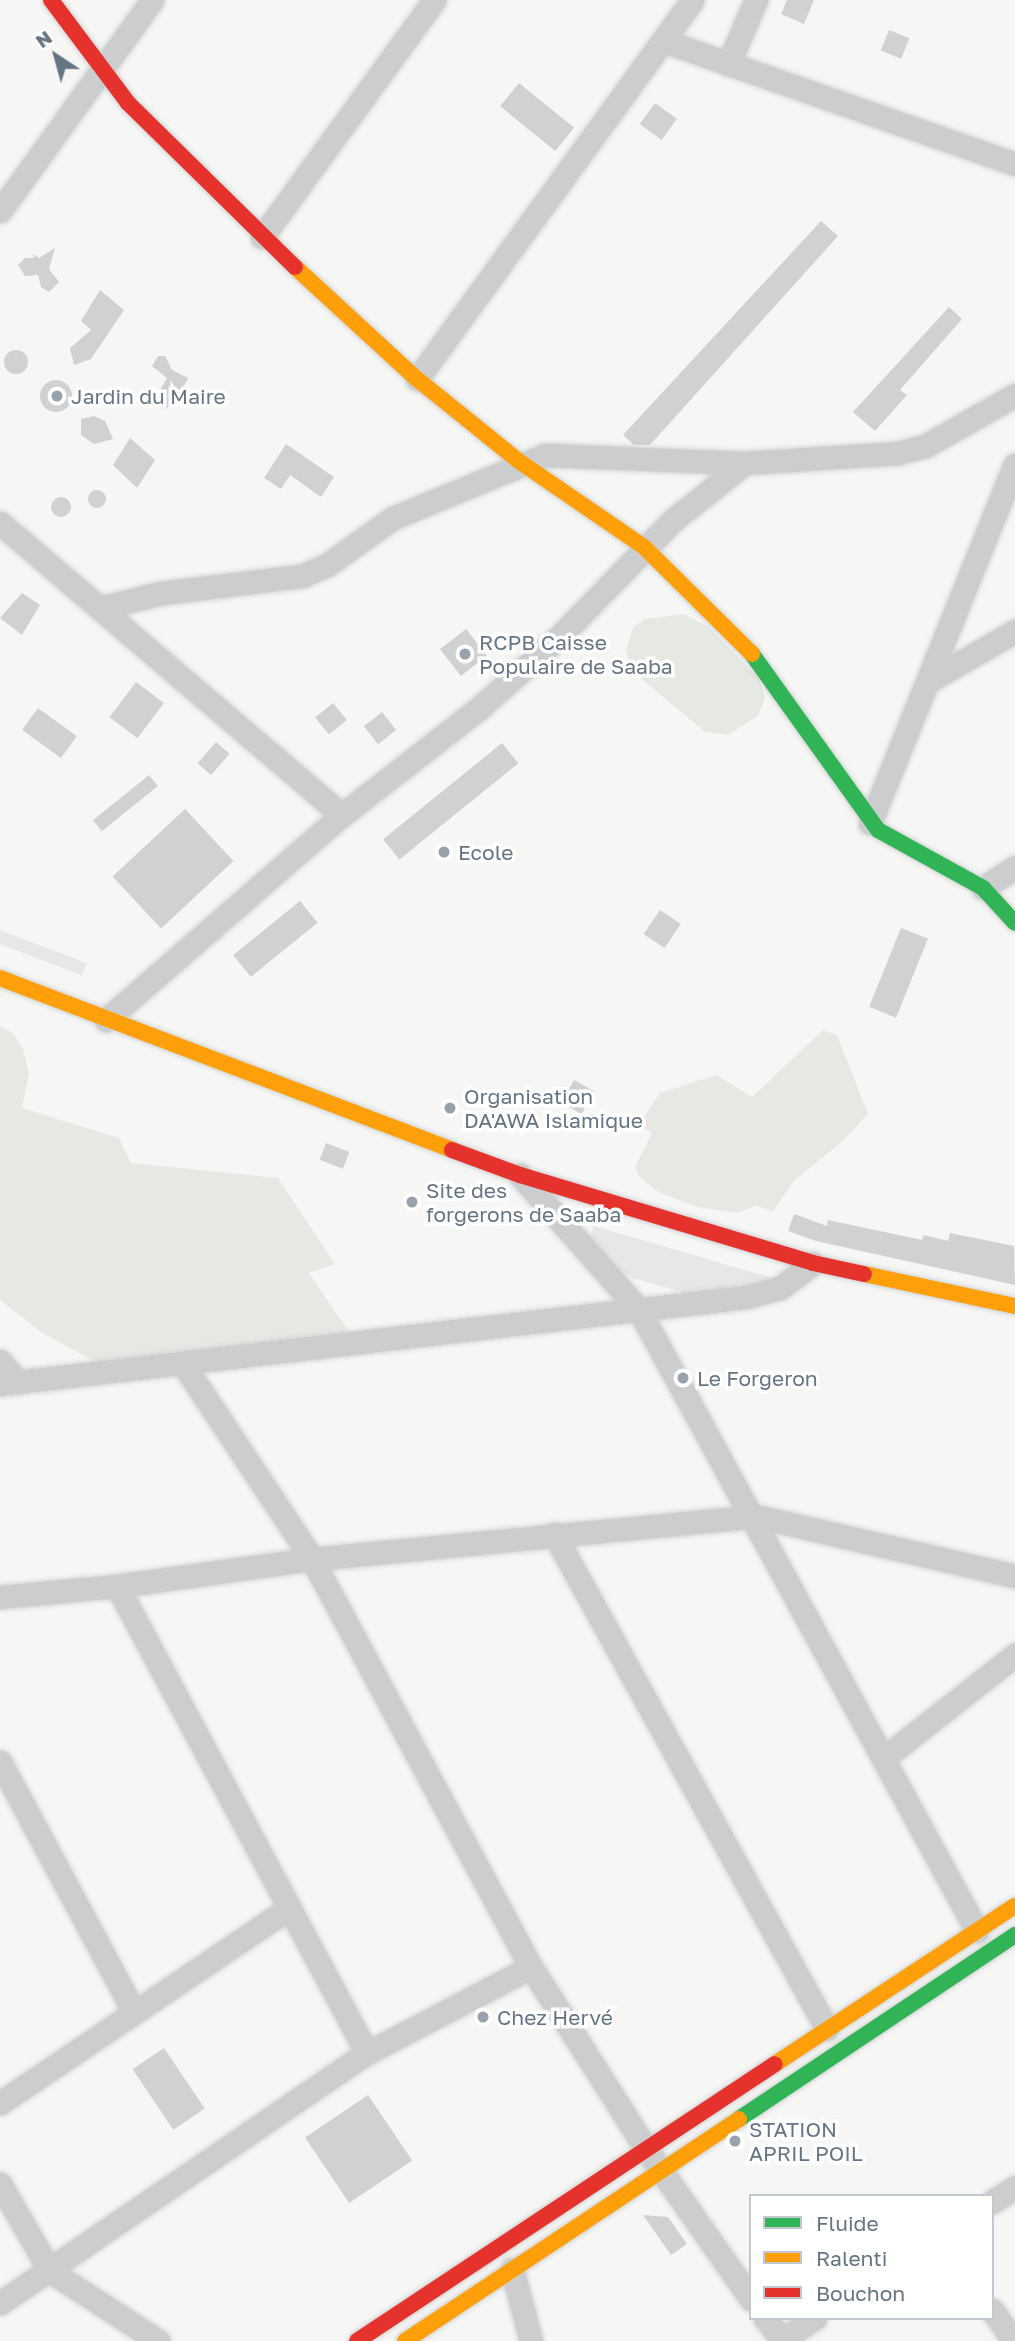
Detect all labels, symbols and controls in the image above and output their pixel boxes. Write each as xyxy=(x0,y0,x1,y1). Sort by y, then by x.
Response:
north arrow xyxy=(21,21,91,91)
text: N xyxy=(31,25,56,52)
place label: Jardin du Maire xyxy=(71,383,226,409)
marker: Jardin du Maire xyxy=(49,388,65,404)
place label: RCPB Caisse Populaire de Saaba xyxy=(479,629,673,679)
marker: RCPB Caisse Populaire de Saaba xyxy=(457,646,473,662)
place label: Ecole xyxy=(458,839,513,865)
marker: Ecole xyxy=(436,844,452,860)
place label: Organisation DA'AWA Islamique xyxy=(464,1083,643,1133)
marker: Organisation DA'AWA Islamique xyxy=(442,1100,458,1116)
place label: Site des forgerons de Saaba xyxy=(426,1177,621,1227)
marker: Site des forgerons de Saaba xyxy=(404,1194,420,1210)
place label: Le Forgeron xyxy=(697,1365,818,1391)
marker: Le Forgeron xyxy=(675,1370,691,1386)
place label: Chez Hervé xyxy=(497,2004,613,2030)
marker: Chez Hervé xyxy=(475,2009,491,2025)
place label: STATION APRIL POIL xyxy=(749,2116,863,2166)
marker: STATION APRIL POIL xyxy=(727,2133,743,2149)
legend xyxy=(749,2194,994,2320)
text: Fluide xyxy=(816,2210,879,2236)
text: Ralenti xyxy=(816,2245,887,2271)
text: Bouchon xyxy=(816,2280,905,2306)

